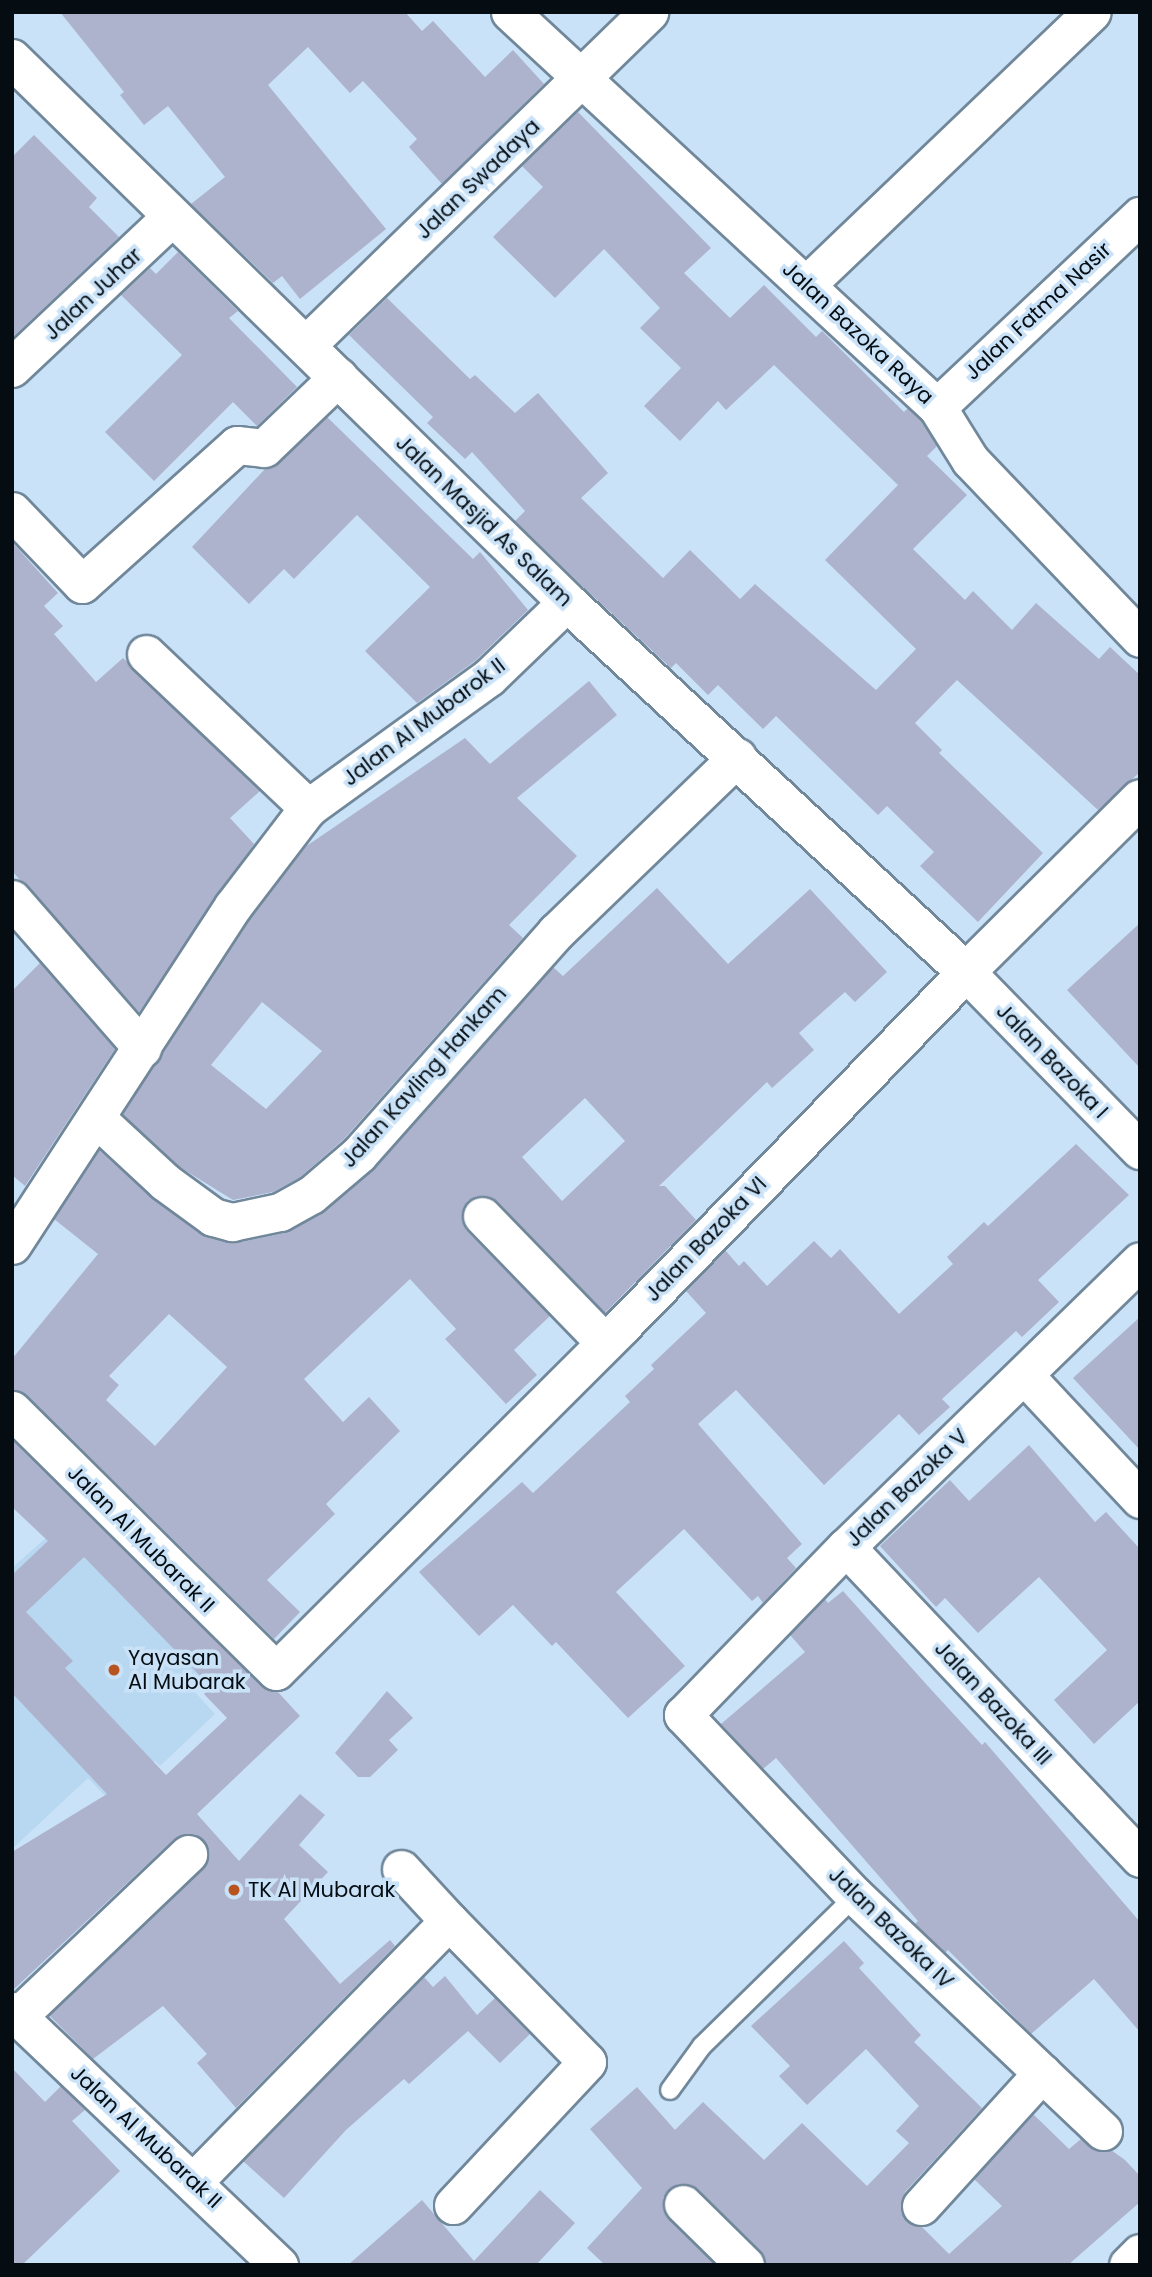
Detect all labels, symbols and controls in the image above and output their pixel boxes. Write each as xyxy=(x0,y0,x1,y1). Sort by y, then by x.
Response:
street label: Jalan Swadaya xyxy=(411,114,545,244)
street label: Jalan Fatma Nasir xyxy=(960,237,1116,385)
street label: Jalan Juhar xyxy=(39,243,147,345)
street label: Jalan Bazoka Raya xyxy=(777,256,939,410)
street label: Jalan Masjid As Salam xyxy=(391,430,577,612)
street label: Jalan Al Mubarok II xyxy=(338,653,510,791)
street label: Jalan Kavling Hankam xyxy=(336,981,512,1173)
street label: Jalan Bazoka I xyxy=(991,998,1113,1124)
street label: Jalan Bazoka VI xyxy=(640,1171,772,1307)
street label: Jalan Bazoka V xyxy=(841,1424,973,1552)
street label: Jalan Al Mubarak II xyxy=(62,1460,220,1618)
street label: Jalan Bazoka III xyxy=(929,1636,1057,1770)
place label: Yayasan Al Mubarak xyxy=(128,1645,246,1695)
marker: Yayasan Al Mubarak xyxy=(106,1662,122,1678)
street label: Jalan Bazoka IV xyxy=(823,1862,959,1994)
place label: TK Al Mubarak xyxy=(248,1877,395,1903)
marker: TK Al Mubarak xyxy=(226,1882,242,1898)
street label: Jalan Al Mubarak II xyxy=(65,2060,227,2214)

